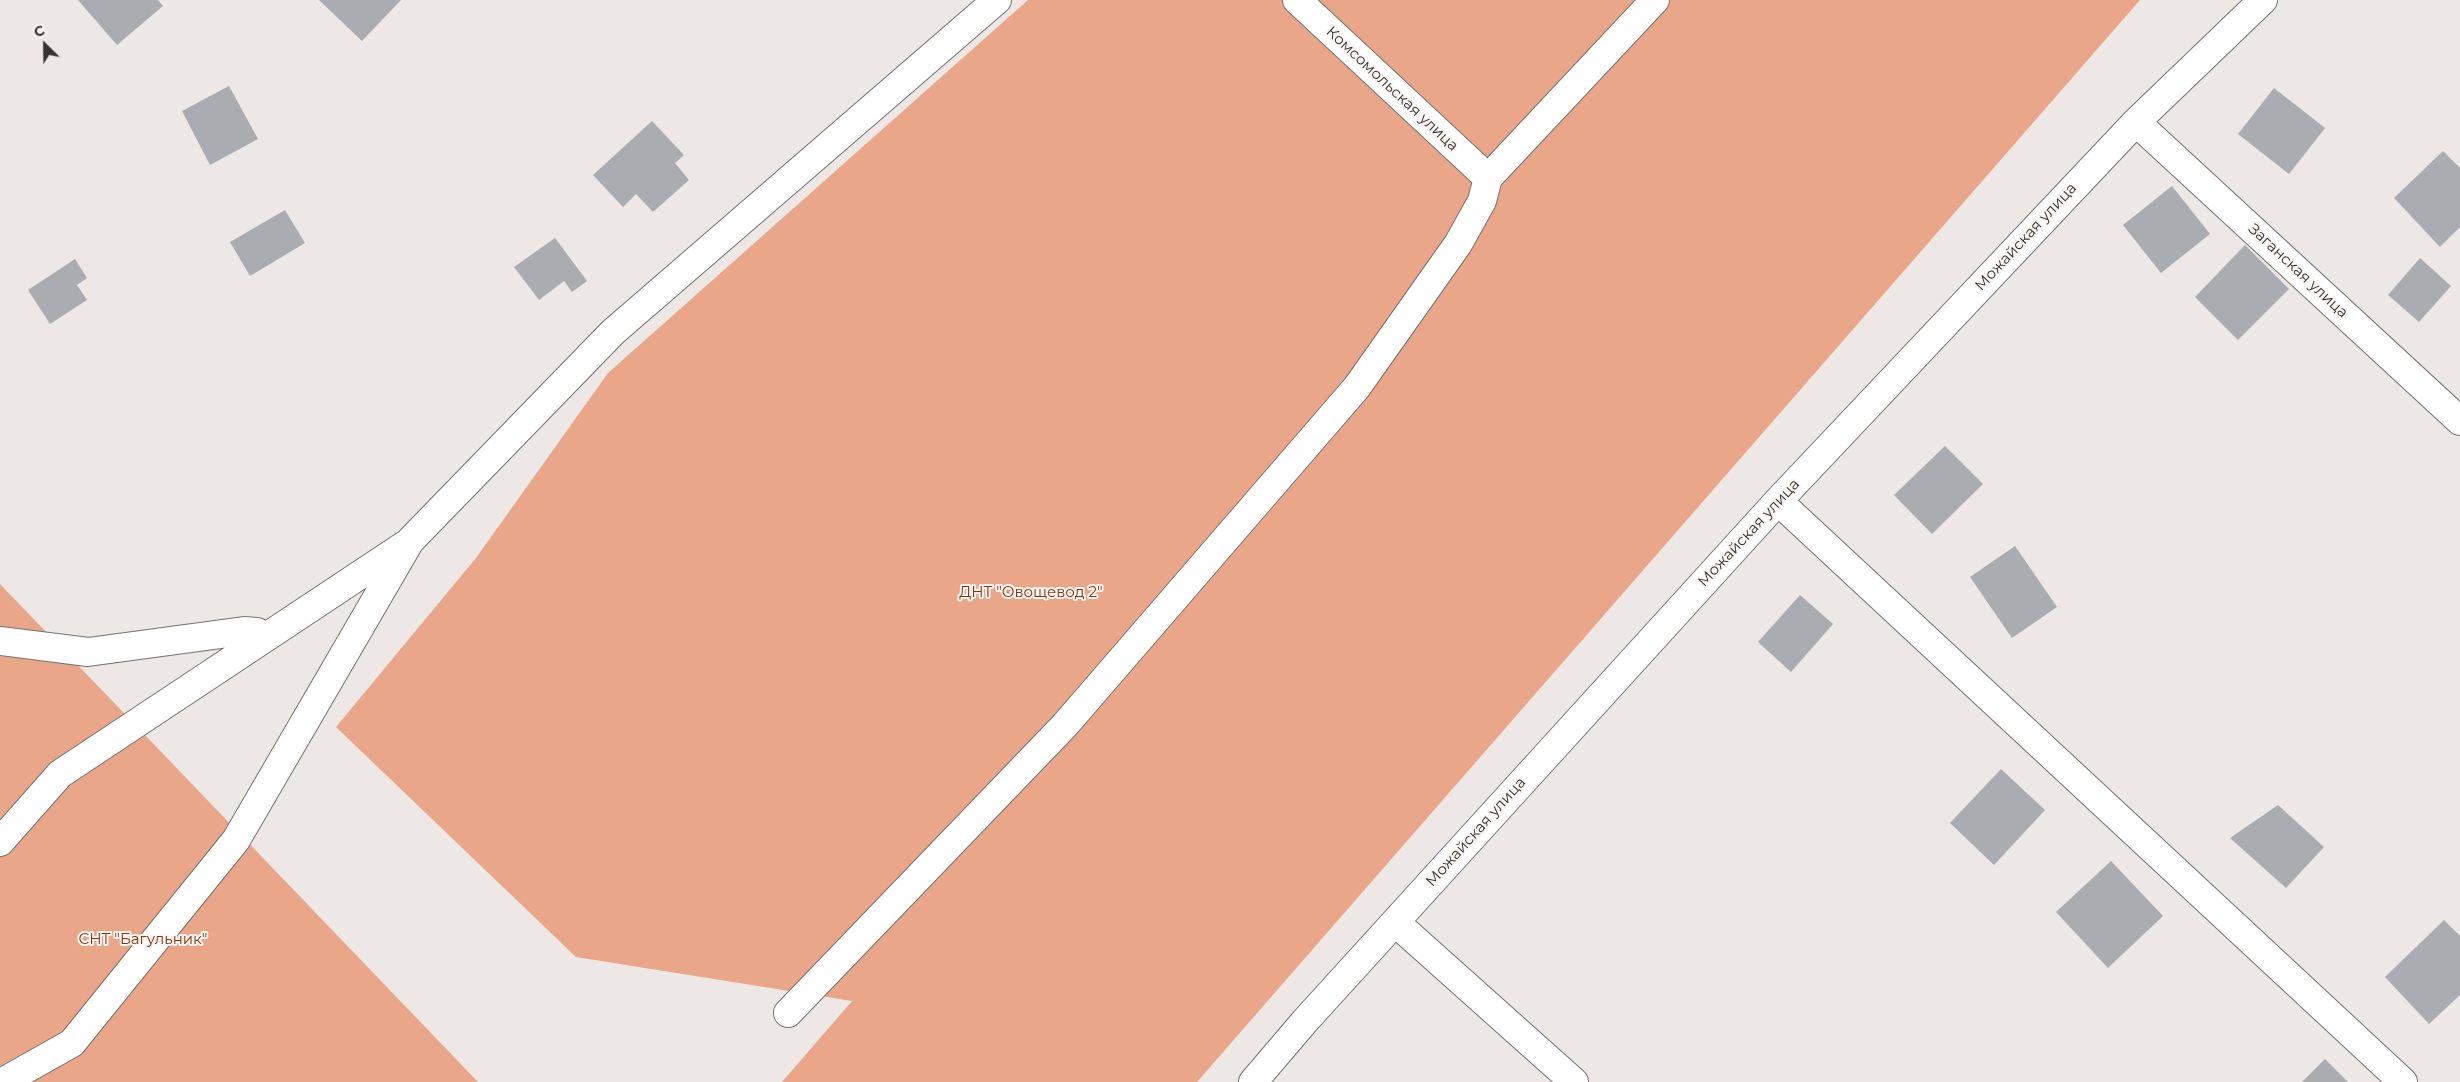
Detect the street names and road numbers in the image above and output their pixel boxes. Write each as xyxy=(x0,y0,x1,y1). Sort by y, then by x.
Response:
street label: Комсомольская улица xyxy=(1322,23,1462,155)
street label: Можайская улица xyxy=(1971,179,2081,295)
street label: Заганская улица xyxy=(2244,220,2352,322)
street label: Можайская улица xyxy=(1694,475,1804,591)
street label: Можайская улица xyxy=(1422,774,1530,890)

